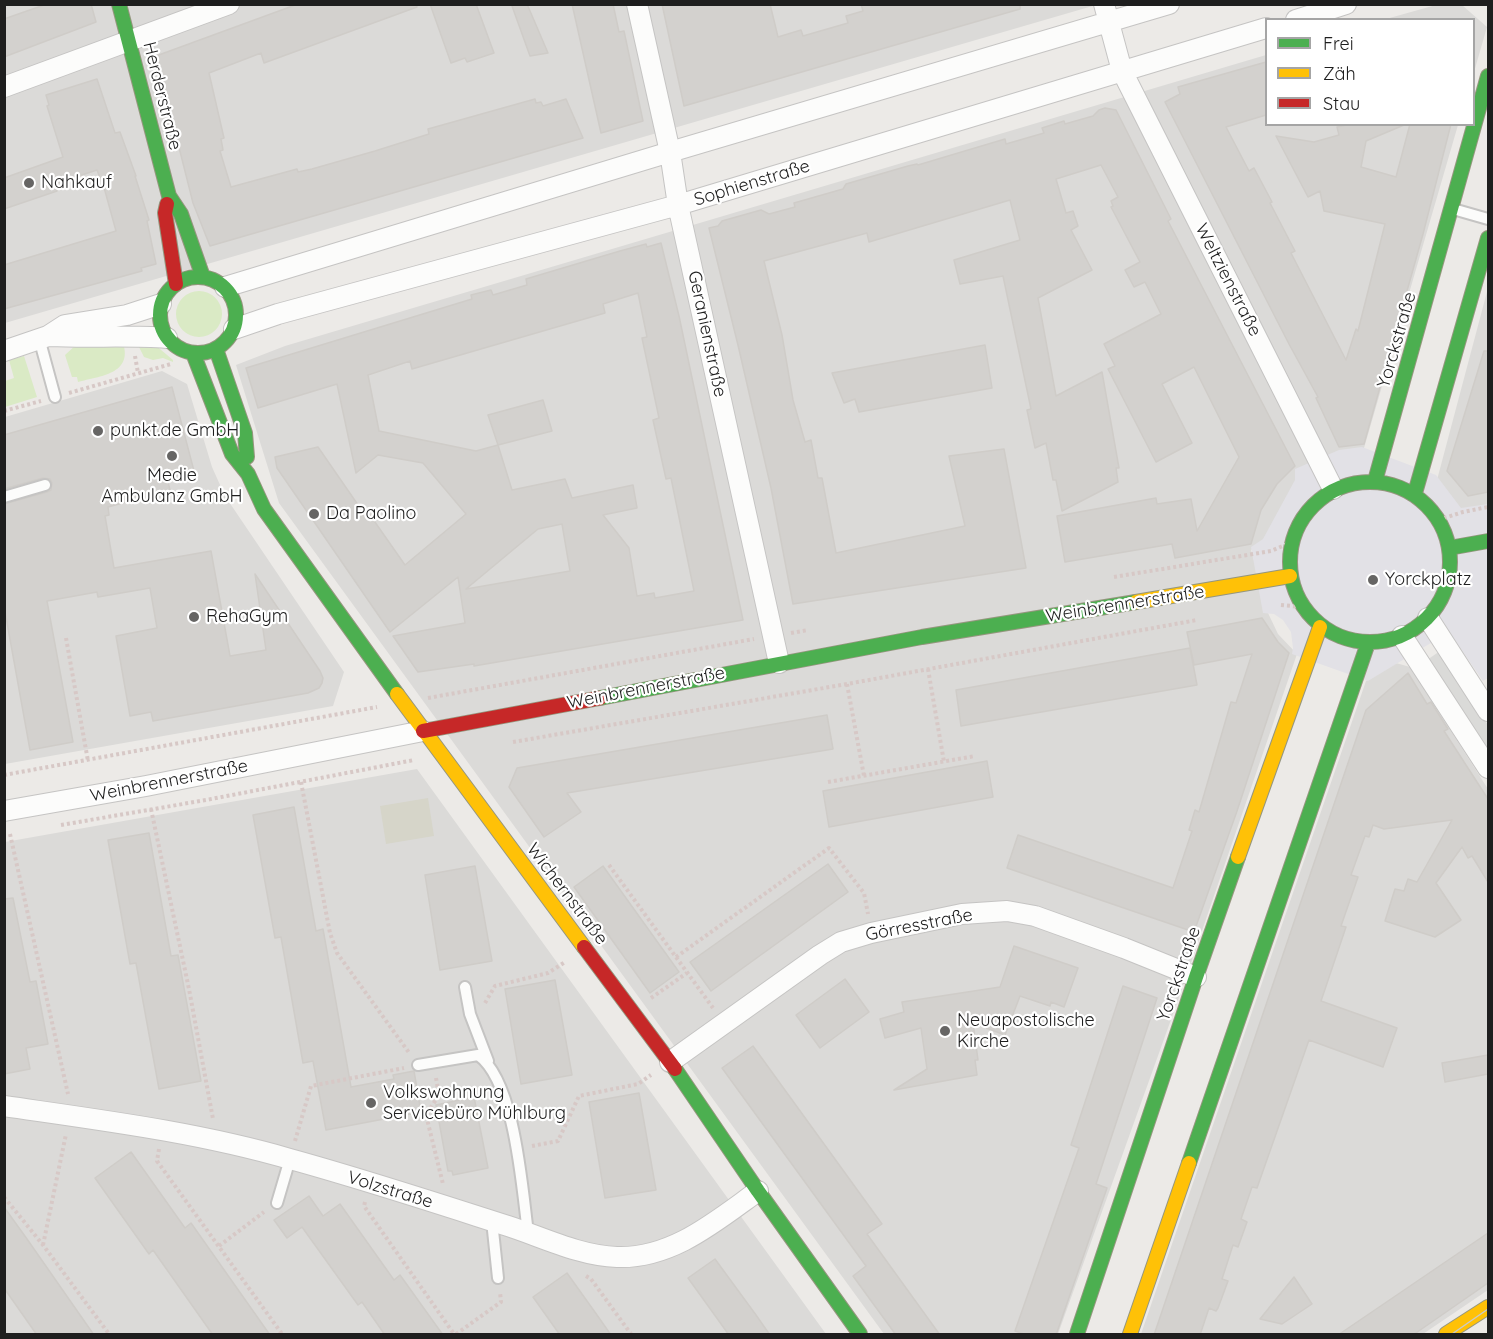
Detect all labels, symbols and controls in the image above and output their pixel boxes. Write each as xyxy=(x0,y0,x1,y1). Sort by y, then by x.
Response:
legend xyxy=(1265,18,1475,126)
text: Frei xyxy=(1323,32,1354,55)
street label: Herderstraße xyxy=(138,40,186,152)
text: Zäh xyxy=(1323,62,1356,85)
text: Stau xyxy=(1323,92,1360,115)
street label: Sophienstraße xyxy=(692,155,812,211)
place label: Nahkauf xyxy=(41,172,112,194)
marker: Nahkauf xyxy=(22,176,36,190)
street label: Weltzienstraße xyxy=(1190,220,1266,340)
street label: Geranienstraße xyxy=(683,269,731,399)
street label: Yorckstraße xyxy=(1373,290,1421,390)
place label: punkt.de GmbH xyxy=(110,420,239,442)
marker: punkt.de GmbH xyxy=(91,424,105,438)
marker: Medie Ambulanz GmbH xyxy=(165,449,179,463)
place label: Medie Ambulanz GmbH xyxy=(102,465,242,508)
place label: Da Paolino xyxy=(326,503,416,525)
marker: Da Paolino xyxy=(307,507,321,521)
place label: Yorckplatz xyxy=(1385,569,1471,591)
marker: Yorckplatz xyxy=(1366,573,1380,587)
street label: Weinbrennerstraße xyxy=(1044,581,1206,627)
place label: RehaGym xyxy=(206,606,288,628)
marker: RehaGym xyxy=(187,610,201,624)
street label: Weinbrennerstraße xyxy=(565,662,727,714)
street label: Weinbrennerstraße xyxy=(88,755,250,807)
street label: Wichernstraße xyxy=(522,839,612,949)
street label: Görresstraße xyxy=(864,904,974,946)
street label: Yorckstraße xyxy=(1153,924,1205,1024)
place label: Neuapostolische Kirche xyxy=(957,1010,1095,1052)
marker: Neuapostolische Kirche xyxy=(938,1024,952,1038)
place label: Volkswohnung Servicebüro Mühlburg xyxy=(383,1082,566,1124)
marker: Volkswohnung Servicebüro Mühlburg xyxy=(364,1096,378,1110)
street label: Volzstraße xyxy=(345,1167,435,1213)

